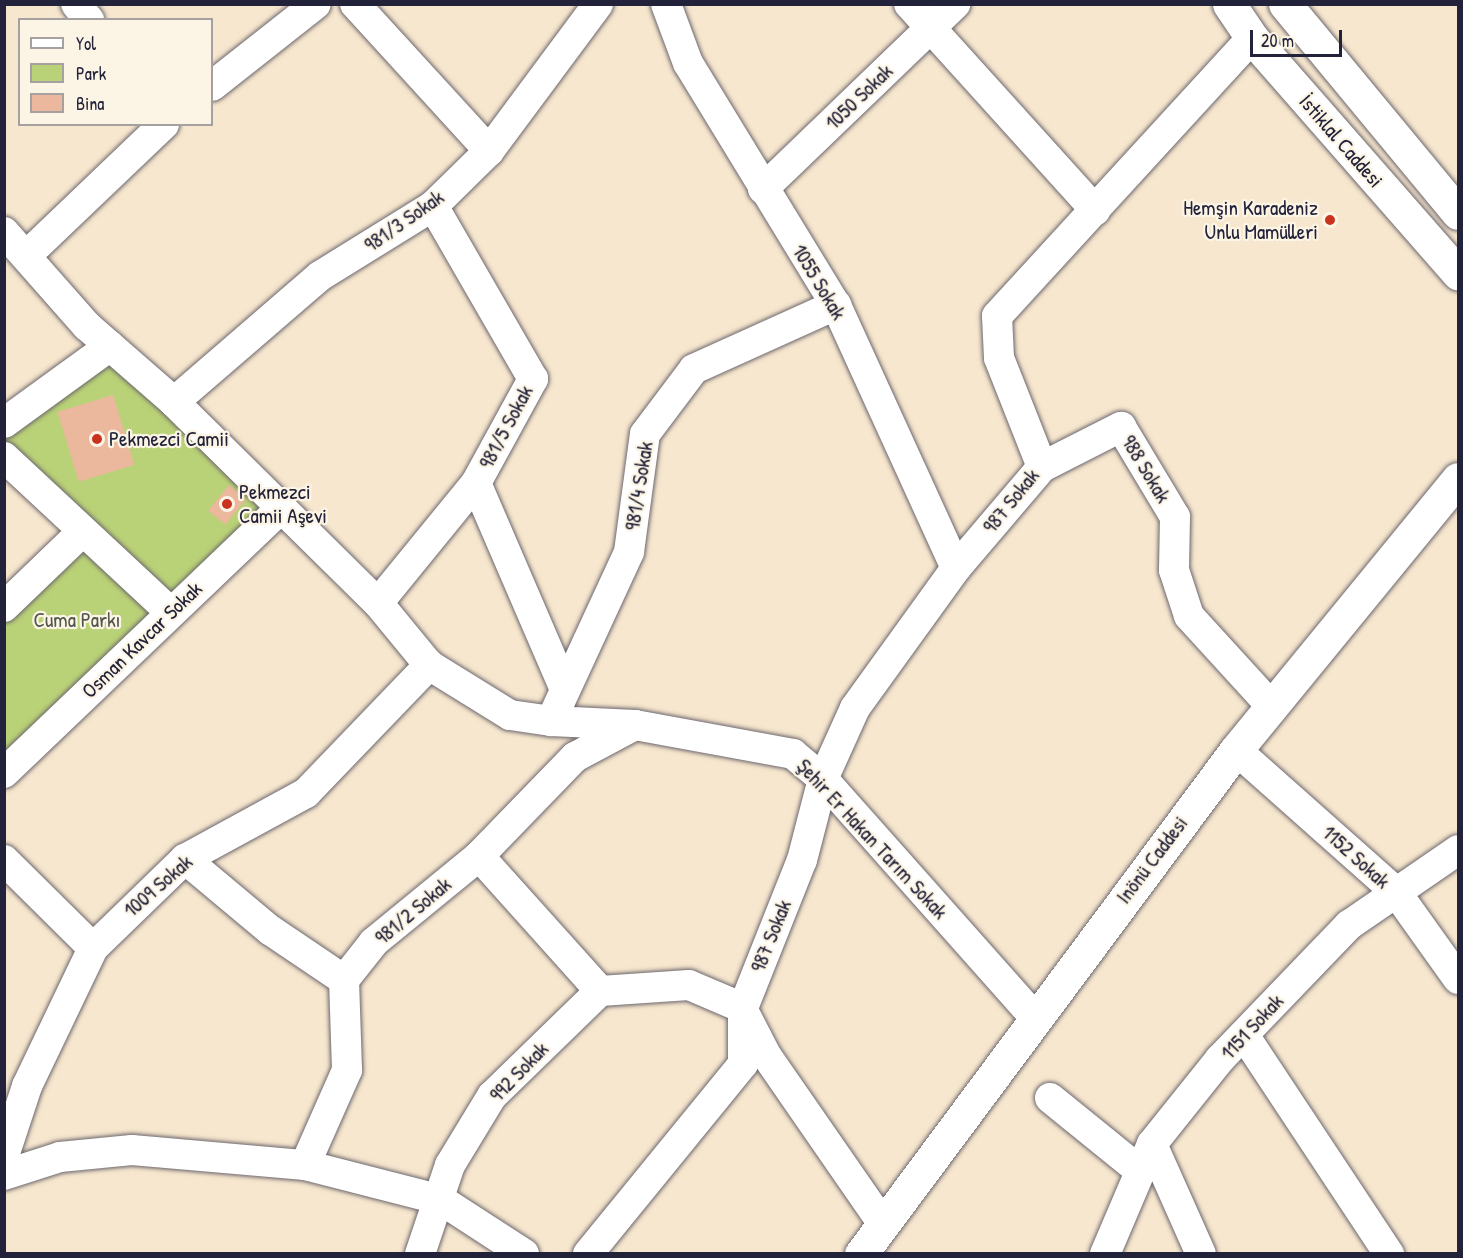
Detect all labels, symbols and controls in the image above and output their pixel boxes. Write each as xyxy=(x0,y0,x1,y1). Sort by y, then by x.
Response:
legend xyxy=(18,18,213,126)
scale bar xyxy=(1253,18,1344,56)
text: 20 m xyxy=(1261,28,1294,53)
text: Yol xyxy=(76,31,96,56)
street label: 1050 Sokak xyxy=(820,59,898,135)
text: Park xyxy=(76,61,106,86)
street label: İstiklal Caddesi xyxy=(1294,89,1388,193)
text: Bina xyxy=(76,91,104,116)
street label: 981/3 Sokak xyxy=(359,184,449,258)
place label: Hemşin Karadeniz Unlu Mamülleri xyxy=(1183,195,1318,245)
marker: Hemşin Karadeniz Unlu Mamülleri xyxy=(1323,213,1337,227)
street label: 1055 Sokak xyxy=(787,240,851,324)
street label: 981/5 Sokak xyxy=(474,381,538,473)
place label: Pekmezci Camii xyxy=(109,426,229,452)
street label: 988 Sokak xyxy=(1116,431,1176,507)
marker: Pekmezci Camii xyxy=(90,432,104,446)
street label: 981/4 Sokak xyxy=(620,440,658,532)
street label: 987 Sokak xyxy=(977,464,1045,538)
place label: Pekmezci Camii Aşevi xyxy=(239,479,327,529)
marker: Pekmezci Camii Aşevi xyxy=(220,497,234,511)
street label: Osman Kavcar Sokak xyxy=(77,576,207,704)
park label: Cuma Parkı xyxy=(33,607,121,633)
street label: Şehir Er Hakan Tarım Sokak xyxy=(791,754,953,924)
street label: Inönü Caddesi xyxy=(1111,811,1193,909)
street label: 1152 Sokak xyxy=(1317,820,1395,894)
street label: 1009 Sokak xyxy=(119,849,197,923)
street label: 981/2 Sokak xyxy=(370,872,456,950)
street label: 987 Sokak xyxy=(745,896,797,976)
street label: 1151 Sokak xyxy=(1215,989,1289,1065)
street label: 992 Sokak xyxy=(484,1037,554,1107)

